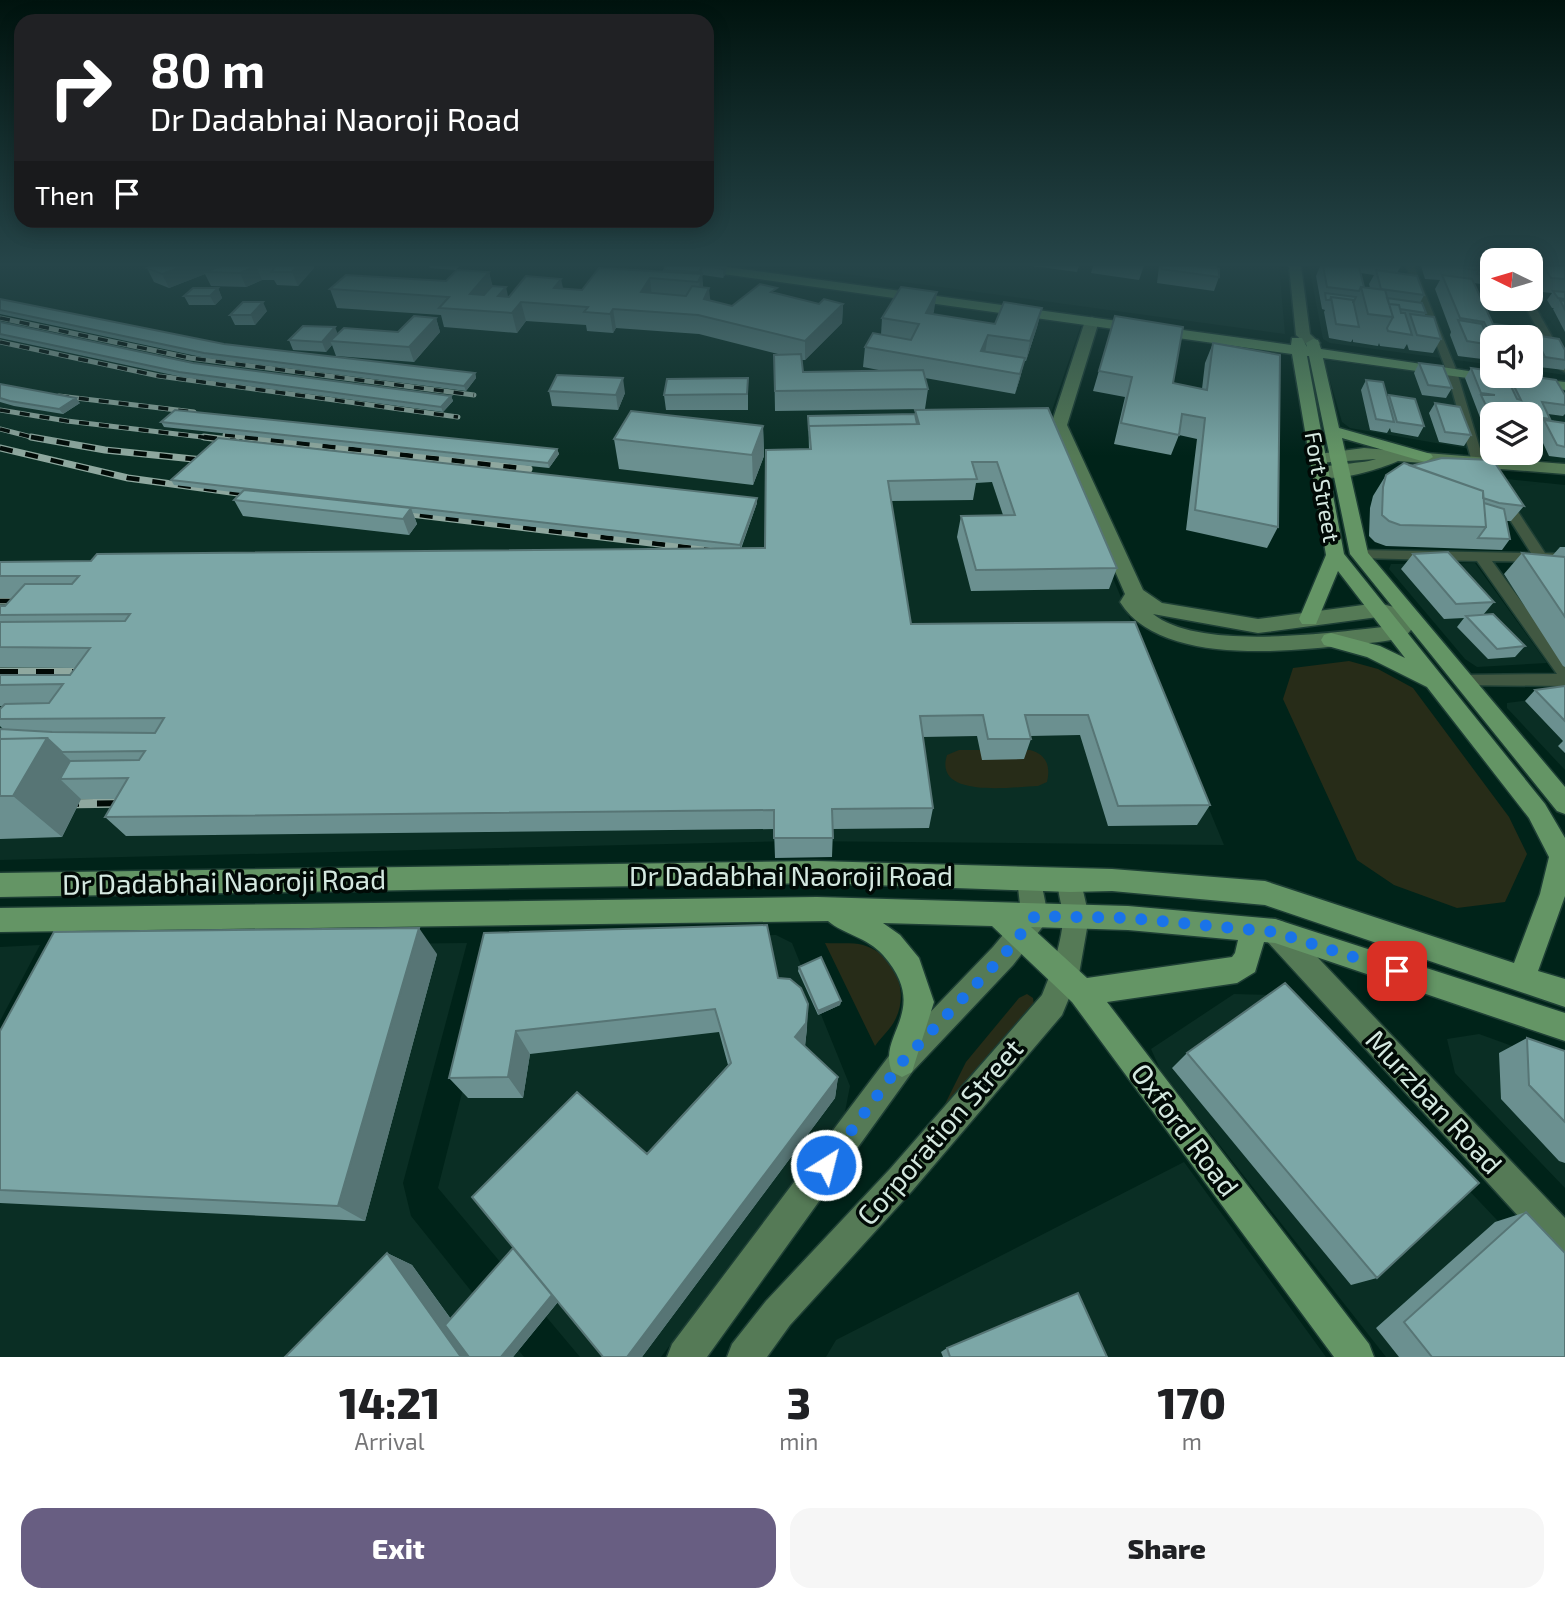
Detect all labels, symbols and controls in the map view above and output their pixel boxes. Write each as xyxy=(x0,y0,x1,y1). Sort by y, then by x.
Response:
text: 80 m xyxy=(150,39,265,98)
icon: right xyxy=(35,42,126,133)
text: Dr Dadabhai Naoroji Road xyxy=(150,99,520,137)
icon: arrive xyxy=(108,175,146,213)
text: Then xyxy=(35,179,94,210)
north arrow xyxy=(1480,248,1544,312)
map controls xyxy=(1480,248,1543,465)
button: sound xyxy=(1480,325,1543,388)
button: layers xyxy=(1480,402,1543,465)
street label: Fort Street xyxy=(1299,429,1347,545)
street label: Dr Dadabhai Naoroji Road xyxy=(629,858,953,892)
street label: Dr Dadabhai Naoroji Road xyxy=(62,861,386,901)
pin xyxy=(1367,941,1427,1001)
icon: arrive xyxy=(1378,952,1416,990)
street label: Murzban Road xyxy=(1359,1022,1510,1180)
street label: Corporation Street xyxy=(849,1031,1029,1231)
street label: Oxford Road xyxy=(1125,1056,1247,1203)
position arrow xyxy=(789,1128,863,1202)
text: 14:21 xyxy=(339,1377,440,1427)
text: 3 xyxy=(787,1377,811,1427)
text: 170 xyxy=(1157,1377,1226,1427)
text: Arrival xyxy=(355,1427,425,1455)
text: min xyxy=(779,1427,818,1455)
text: m xyxy=(1182,1427,1202,1455)
button: Exit xyxy=(21,1508,776,1588)
button: Share xyxy=(790,1508,1544,1588)

